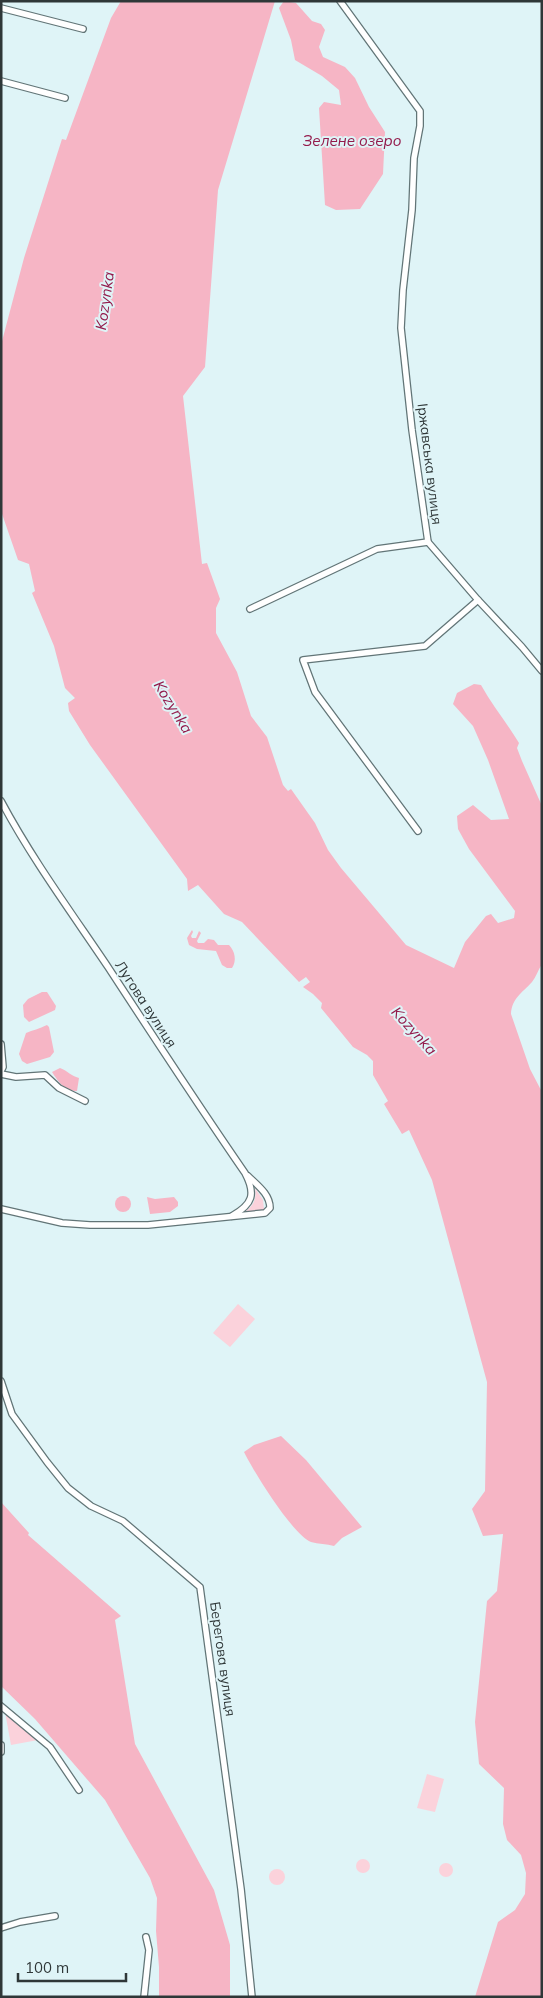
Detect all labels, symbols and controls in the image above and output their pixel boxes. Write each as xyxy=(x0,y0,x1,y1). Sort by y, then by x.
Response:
water label: Зелене озеро xyxy=(303,131,402,150)
water label: Kozynka xyxy=(91,270,118,331)
street label: Іржавська вулиця xyxy=(414,402,446,526)
water label: Kozynka xyxy=(150,677,197,737)
street label: Лугова вулиця xyxy=(111,957,181,1051)
water label: Kozynka xyxy=(388,1002,441,1059)
street label: Берегова вулиця xyxy=(206,1600,240,1718)
scale bar xyxy=(18,1950,125,1982)
text: 100 m xyxy=(25,1958,69,1977)

